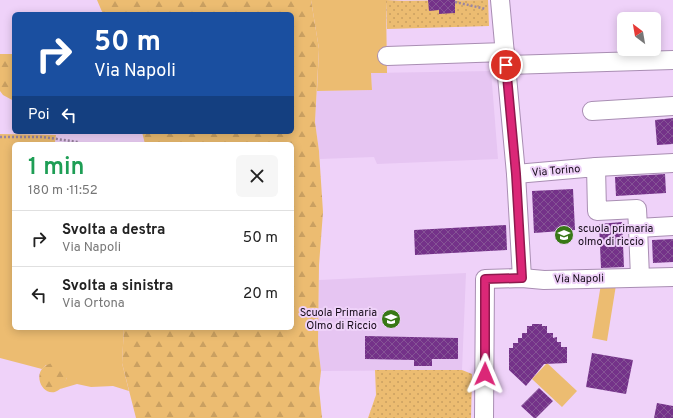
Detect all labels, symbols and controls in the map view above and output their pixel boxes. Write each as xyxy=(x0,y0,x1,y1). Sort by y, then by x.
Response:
north arrow xyxy=(617,12,661,56)
map controls xyxy=(617,12,661,56)
text: 50 m xyxy=(94,25,161,61)
icon: right xyxy=(28,28,80,80)
pin xyxy=(489,48,523,82)
icon: arrive xyxy=(495,54,517,76)
text: Via Napoli xyxy=(94,60,176,83)
icon: left xyxy=(58,104,80,126)
text: Poi xyxy=(28,106,50,125)
text: 1 min xyxy=(28,153,85,183)
button: close xyxy=(236,155,278,197)
street label: Via Torino xyxy=(531,162,581,180)
text: 180 m · 11:52 xyxy=(28,183,98,199)
text: Svolta a destra xyxy=(62,221,165,240)
place label: scuola primaria olmo di riccio xyxy=(578,222,653,249)
school or university icon: scuola primaria olmo di riccio xyxy=(553,224,575,246)
icon: right xyxy=(28,228,50,250)
text: 50 m xyxy=(243,229,278,248)
text: Via Napoli xyxy=(62,240,121,256)
street label: Via Napoli xyxy=(554,272,604,286)
text: Svolta a sinistra xyxy=(62,277,173,296)
icon: left xyxy=(28,284,50,306)
text: 20 m xyxy=(243,285,278,304)
text: Via Ortona xyxy=(62,296,125,312)
place label: Scuola Primaria Olmo di Riccio xyxy=(300,306,377,333)
school or university icon: Scuola Primaria Olmo di Riccio xyxy=(380,308,402,330)
position arrow xyxy=(464,353,506,395)

